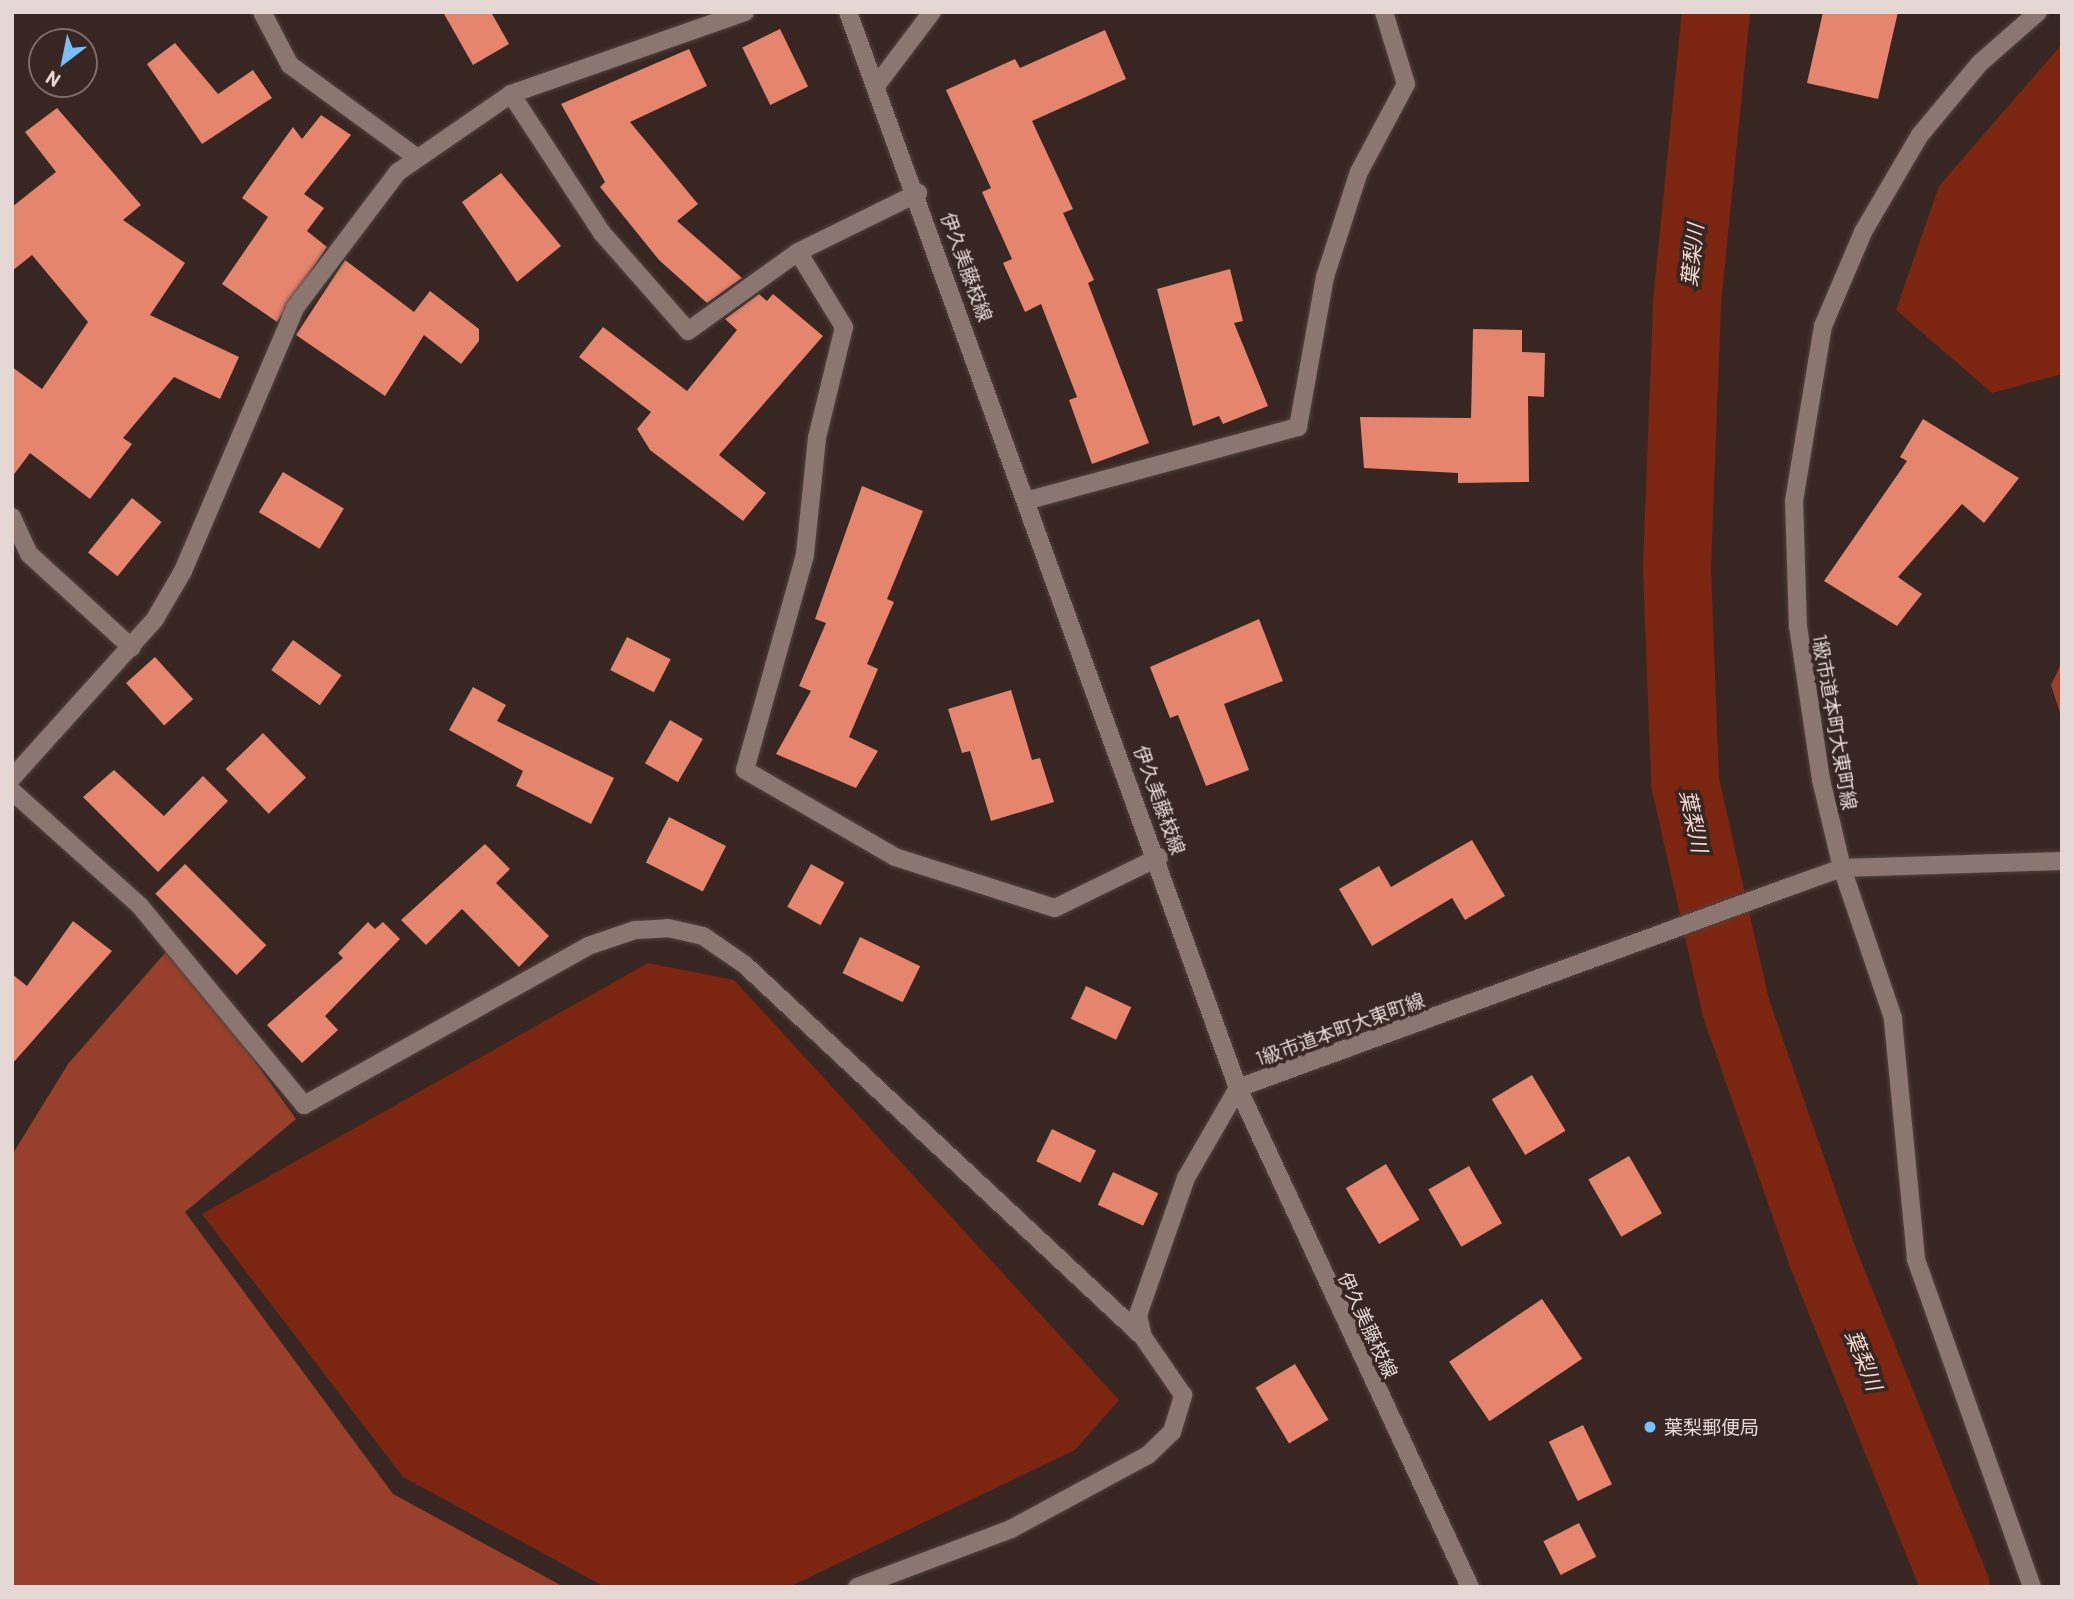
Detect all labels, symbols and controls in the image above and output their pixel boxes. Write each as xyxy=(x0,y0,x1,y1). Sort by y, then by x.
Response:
north arrow xyxy=(28,28,98,98)
text: N xyxy=(41,66,64,93)
street label: 伊久美藤枝線 xyxy=(937,210,997,324)
water label: 葉梨川 xyxy=(1676,222,1708,288)
street label: 1級市道本町大東町線 xyxy=(1808,633,1862,811)
street label: 伊久美藤枝線 xyxy=(1130,743,1190,857)
water label: 葉梨川 xyxy=(1675,788,1713,854)
street label: 1級市道本町大東町線 xyxy=(1253,988,1427,1070)
street label: 伊久美藤枝線 xyxy=(1334,1269,1402,1381)
water label: 葉梨川 xyxy=(1841,1326,1887,1394)
place label: 葉梨郵便局 xyxy=(1664,1416,1759,1438)
marker: 葉梨郵便局 xyxy=(1642,1419,1658,1435)

